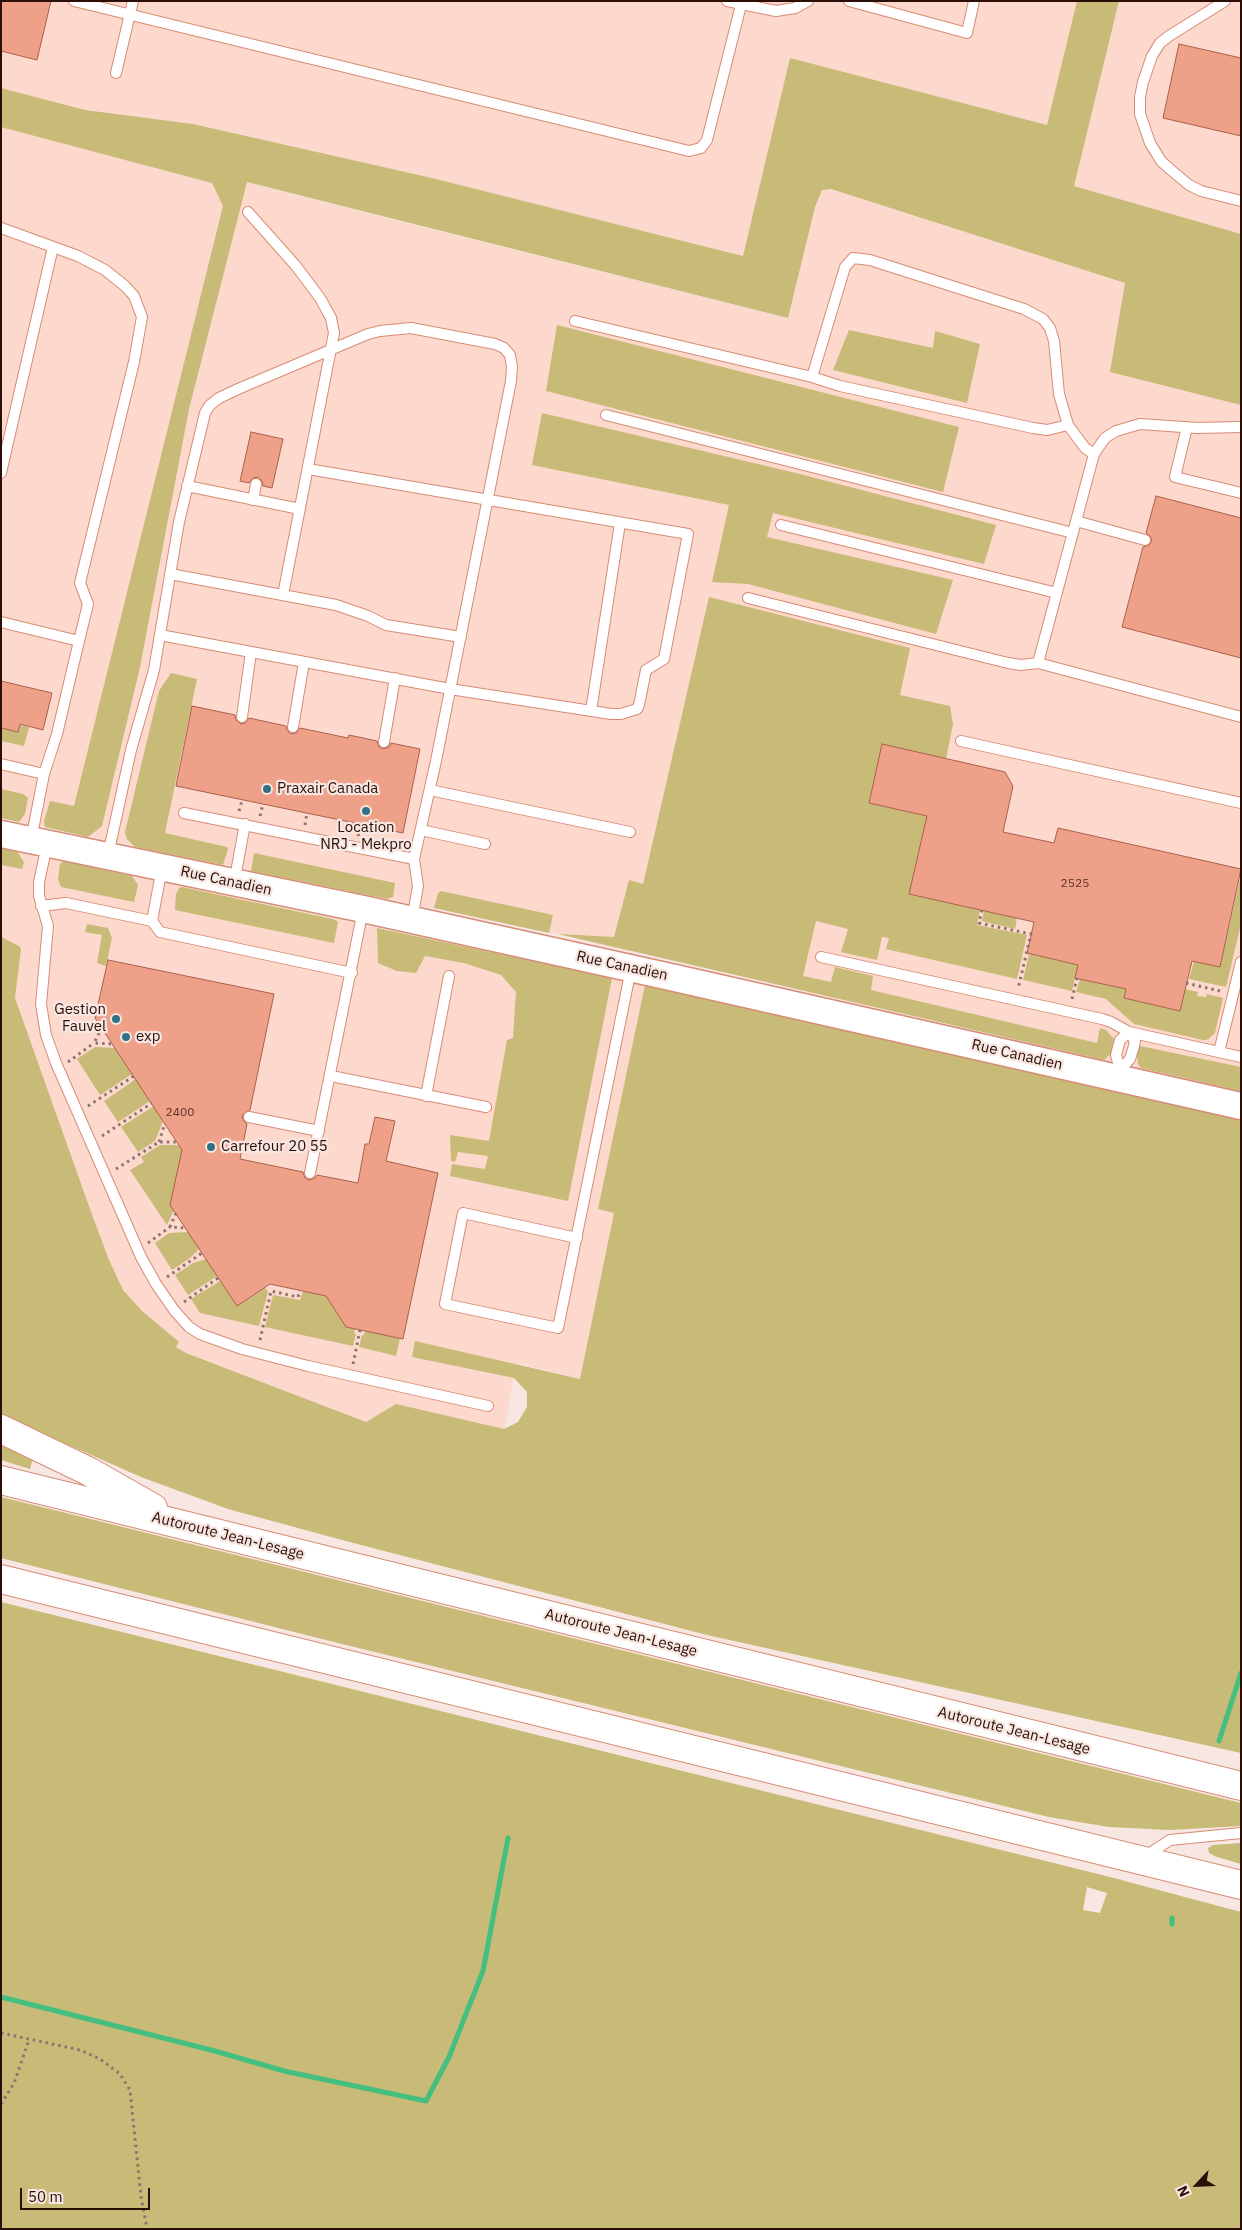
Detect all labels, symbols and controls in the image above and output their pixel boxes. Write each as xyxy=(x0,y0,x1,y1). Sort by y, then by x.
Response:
place label: Praxair Canada xyxy=(277,780,378,798)
marker: Praxair Canada xyxy=(261,783,273,795)
marker: Location NRJ - Mekpro xyxy=(360,805,372,817)
place label: Location NRJ - Mekpro xyxy=(320,819,412,854)
street label: Rue Canadien xyxy=(179,863,273,899)
house number: 2525 xyxy=(1061,877,1089,891)
street label: Rue Canadien xyxy=(575,948,669,984)
place label: Gestion Fauvel xyxy=(54,1001,106,1036)
marker: Gestion Fauvel xyxy=(110,1013,122,1025)
place label: exp xyxy=(136,1028,160,1046)
marker: exp xyxy=(120,1031,132,1043)
street label: Rue Canadien xyxy=(970,1036,1064,1074)
house number: 2400 xyxy=(166,1106,194,1120)
place label: Carrefour 20 55 xyxy=(221,1138,328,1156)
marker: Carrefour 20 55 xyxy=(205,1141,217,1153)
street label: Autoroute Jean-Lesage xyxy=(150,1508,306,1564)
street label: Autoroute Jean-Lesage xyxy=(543,1605,699,1661)
street label: Autoroute Jean-Lesage xyxy=(936,1703,1092,1759)
north arrow xyxy=(1172,2160,1222,2210)
scale bar xyxy=(22,2178,152,2210)
text: N xyxy=(1173,2183,1194,2200)
text: 50 m xyxy=(28,2187,63,2206)

